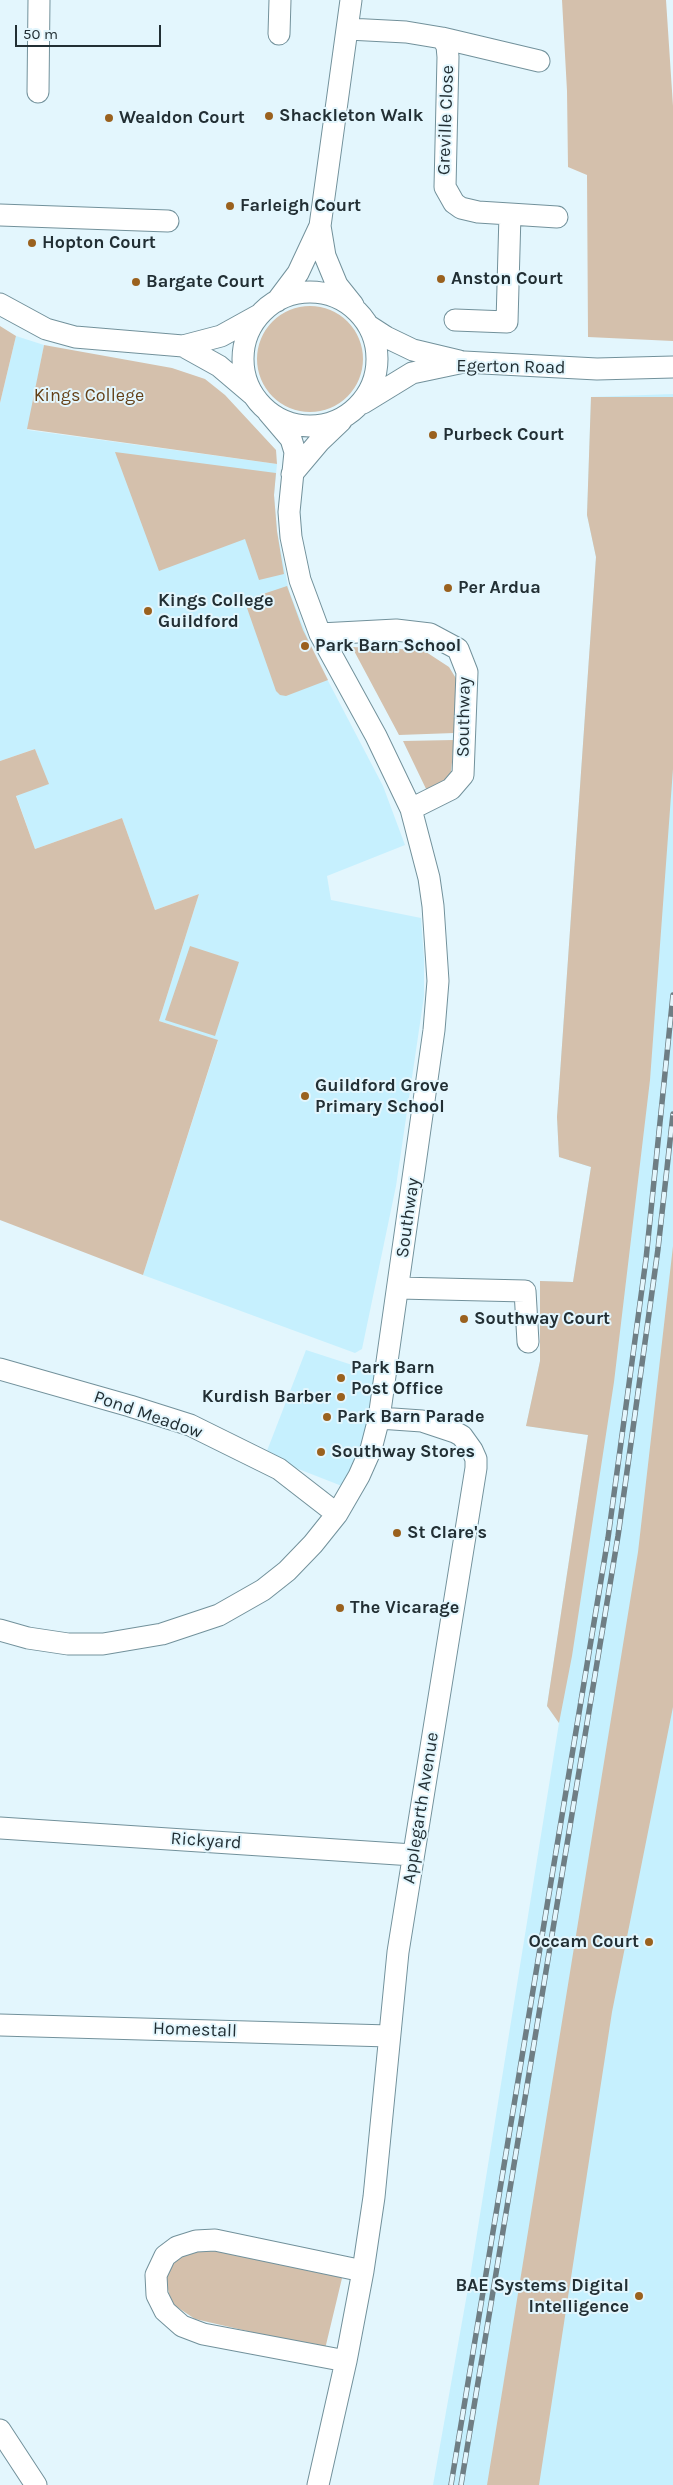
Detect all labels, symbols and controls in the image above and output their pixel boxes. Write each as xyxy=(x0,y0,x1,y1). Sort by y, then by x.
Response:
scale bar xyxy=(18,15,164,47)
text: 50 m xyxy=(23,25,58,43)
street label: Greville Close xyxy=(433,65,459,175)
place label: Shackleton Walk xyxy=(279,105,423,127)
place label: Wealdon Court xyxy=(119,107,245,129)
marker: Shackleton Walk xyxy=(263,110,275,122)
marker: Wealdon Court xyxy=(103,112,115,124)
place label: Farleigh Court xyxy=(240,195,361,217)
marker: Farleigh Court xyxy=(224,200,236,212)
place label: Hopton Court xyxy=(42,232,156,254)
marker: Hopton Court xyxy=(26,237,38,249)
place label: Anston Court xyxy=(451,268,563,290)
place label: Bargate Court xyxy=(146,271,264,293)
marker: Anston Court xyxy=(435,273,447,285)
marker: Bargate Court xyxy=(130,276,142,288)
street label: Egerton Road xyxy=(456,355,566,379)
park label: Kings College xyxy=(34,385,144,407)
place label: Purbeck Court xyxy=(443,424,564,446)
marker: Purbeck Court xyxy=(427,429,439,441)
place label: Per Ardua xyxy=(458,577,541,599)
marker: Per Ardua xyxy=(442,582,454,594)
place label: Kings College Guildford xyxy=(158,590,274,632)
marker: Kings College Guildford xyxy=(142,605,154,617)
place label: Park Barn School xyxy=(315,635,461,657)
marker: Park Barn School xyxy=(299,640,311,652)
street label: Southway xyxy=(452,677,476,757)
place label: Guildford Grove Primary School xyxy=(315,1075,449,1118)
marker: Guildford Grove Primary School xyxy=(299,1090,311,1102)
street label: Southway xyxy=(392,1177,424,1259)
place label: Southway Court xyxy=(474,1308,610,1330)
marker: Southway Court xyxy=(458,1313,470,1325)
place label: Park Barn Post Office xyxy=(351,1357,443,1400)
marker: Park Barn Post Office xyxy=(335,1372,347,1384)
street label: Pond Meadow xyxy=(91,1386,205,1444)
place label: Kurdish Barber xyxy=(202,1386,331,1408)
marker: Kurdish Barber xyxy=(335,1391,347,1403)
place label: Park Barn Parade xyxy=(337,1406,484,1428)
marker: Park Barn Parade xyxy=(321,1411,333,1423)
place label: Southway Stores xyxy=(331,1441,475,1463)
marker: Southway Stores xyxy=(315,1446,327,1458)
place label: St Clare's xyxy=(407,1522,487,1544)
marker: St Clare's xyxy=(391,1527,403,1539)
place label: The Vicarage xyxy=(350,1597,459,1619)
marker: The Vicarage xyxy=(334,1602,346,1614)
street label: Applegarth Avenue xyxy=(398,1731,444,1885)
street label: Rickyard xyxy=(170,1828,242,1854)
place label: Occam Court xyxy=(528,1931,639,1953)
marker: Occam Court xyxy=(643,1936,655,1948)
street label: Homestall xyxy=(153,2018,237,2042)
place label: BAE Systems Digital Intelligence xyxy=(455,2275,629,2318)
marker: BAE Systems Digital Intelligence xyxy=(633,2290,645,2302)

